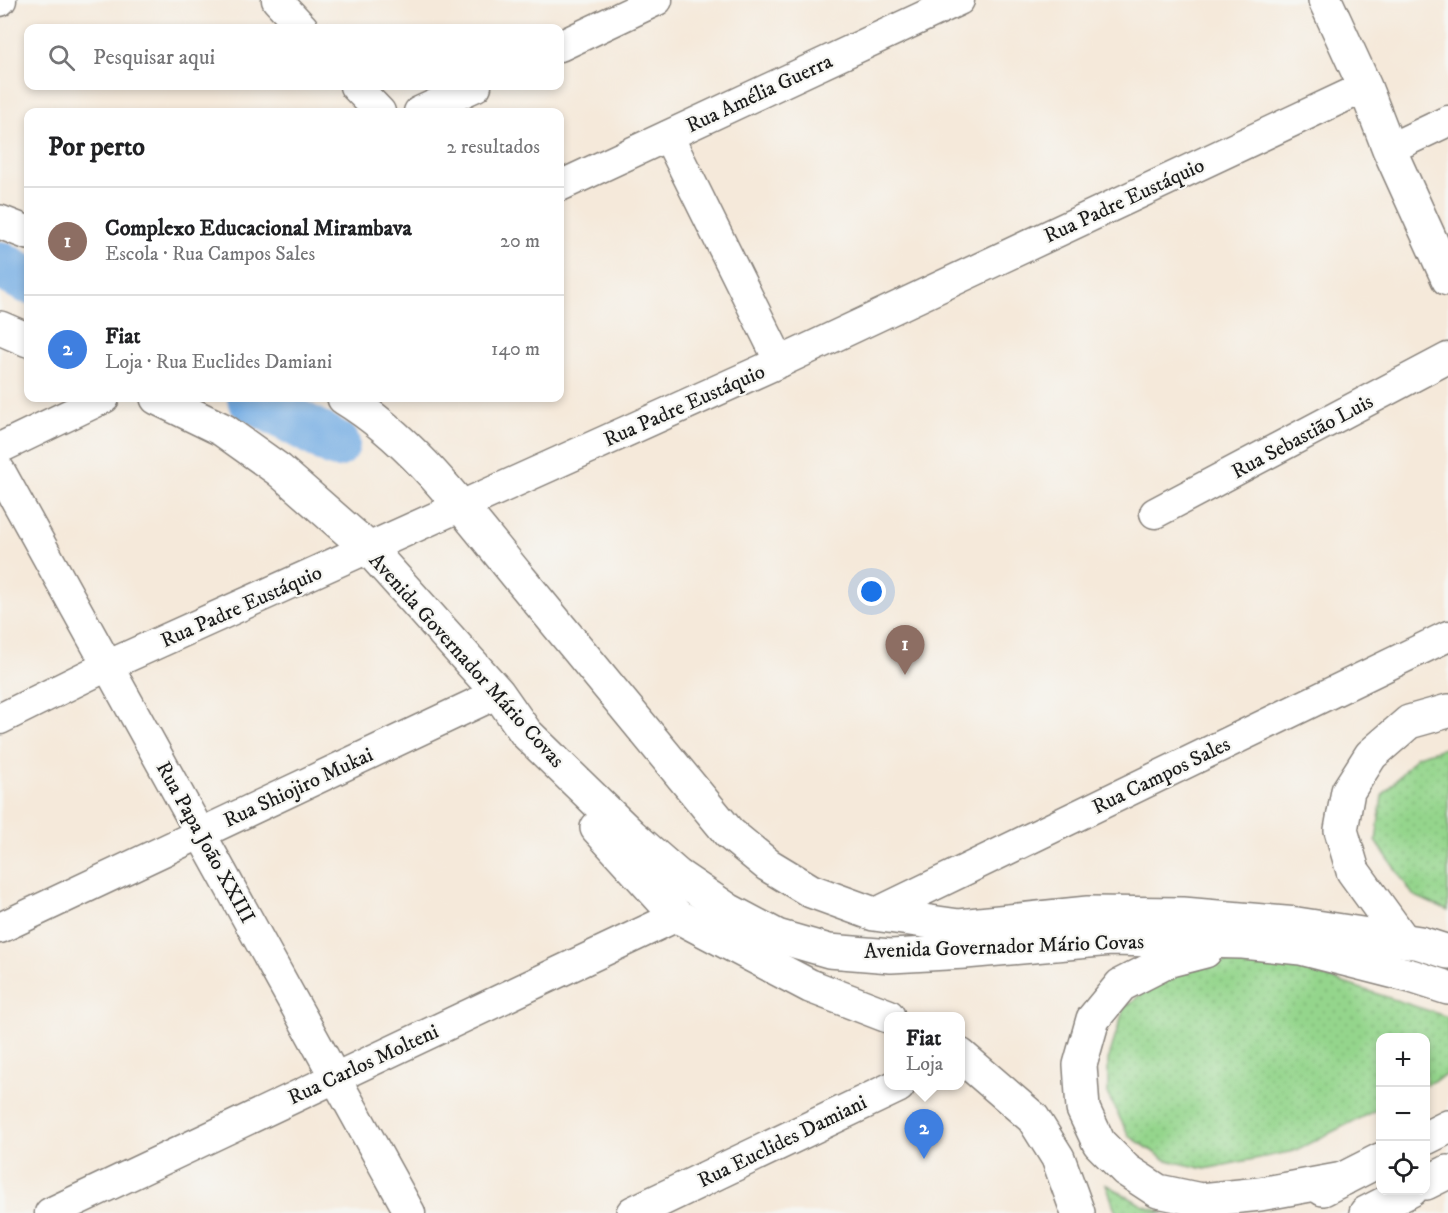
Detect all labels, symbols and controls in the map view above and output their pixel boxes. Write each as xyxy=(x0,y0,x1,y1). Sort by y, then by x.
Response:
search box xyxy=(24,24,564,90)
icon: search xyxy=(45,41,78,74)
text: Pesquisar aqui xyxy=(93,44,215,71)
street label: Rua Amélia Guerra xyxy=(682,49,837,139)
text: Por perto xyxy=(48,131,145,164)
text: 2 resultados xyxy=(447,135,540,160)
street label: Rua Padre Eustáquio xyxy=(1040,152,1209,249)
text: Complexo Educacional Mirambava xyxy=(105,215,412,242)
text: 1 xyxy=(64,229,71,254)
text: 20 m xyxy=(500,229,540,254)
text: Escola · Rua Campos Sales xyxy=(105,242,315,267)
text: Fiat xyxy=(105,323,141,350)
text: 2 xyxy=(63,337,72,362)
text: 140 m xyxy=(491,337,540,362)
text: Loja · Rua Euclides Damiani xyxy=(105,350,332,375)
street label: Rua Padre Eustáquio xyxy=(600,359,769,453)
street label: Rua Sebastião Luis xyxy=(1227,389,1378,485)
street label: Avenida Governador Mário Covas xyxy=(363,548,570,773)
street label: Rua Padre Eustáquio xyxy=(157,560,326,654)
your location xyxy=(857,577,886,606)
pin: 1 xyxy=(886,626,924,675)
street label: Rua Campos Sales xyxy=(1088,731,1235,821)
street label: Rua Shiojiro Mukai xyxy=(220,742,377,834)
street label: Rua Papa João XXIII xyxy=(150,757,260,928)
street label: Avenida Governador Mário Covas xyxy=(864,929,1144,965)
popup xyxy=(884,1012,965,1090)
street label: Rua Carlos Molteni xyxy=(284,1019,443,1111)
text: Fiat xyxy=(906,1025,941,1052)
map controls xyxy=(1376,1033,1430,1195)
button: + xyxy=(1376,1033,1430,1087)
text: Loja xyxy=(906,1052,943,1077)
button: − xyxy=(1376,1087,1430,1141)
street label: Rua Euclides Damiani xyxy=(694,1090,871,1194)
pin: 2 xyxy=(904,1110,944,1159)
button: locate xyxy=(1376,1141,1430,1195)

